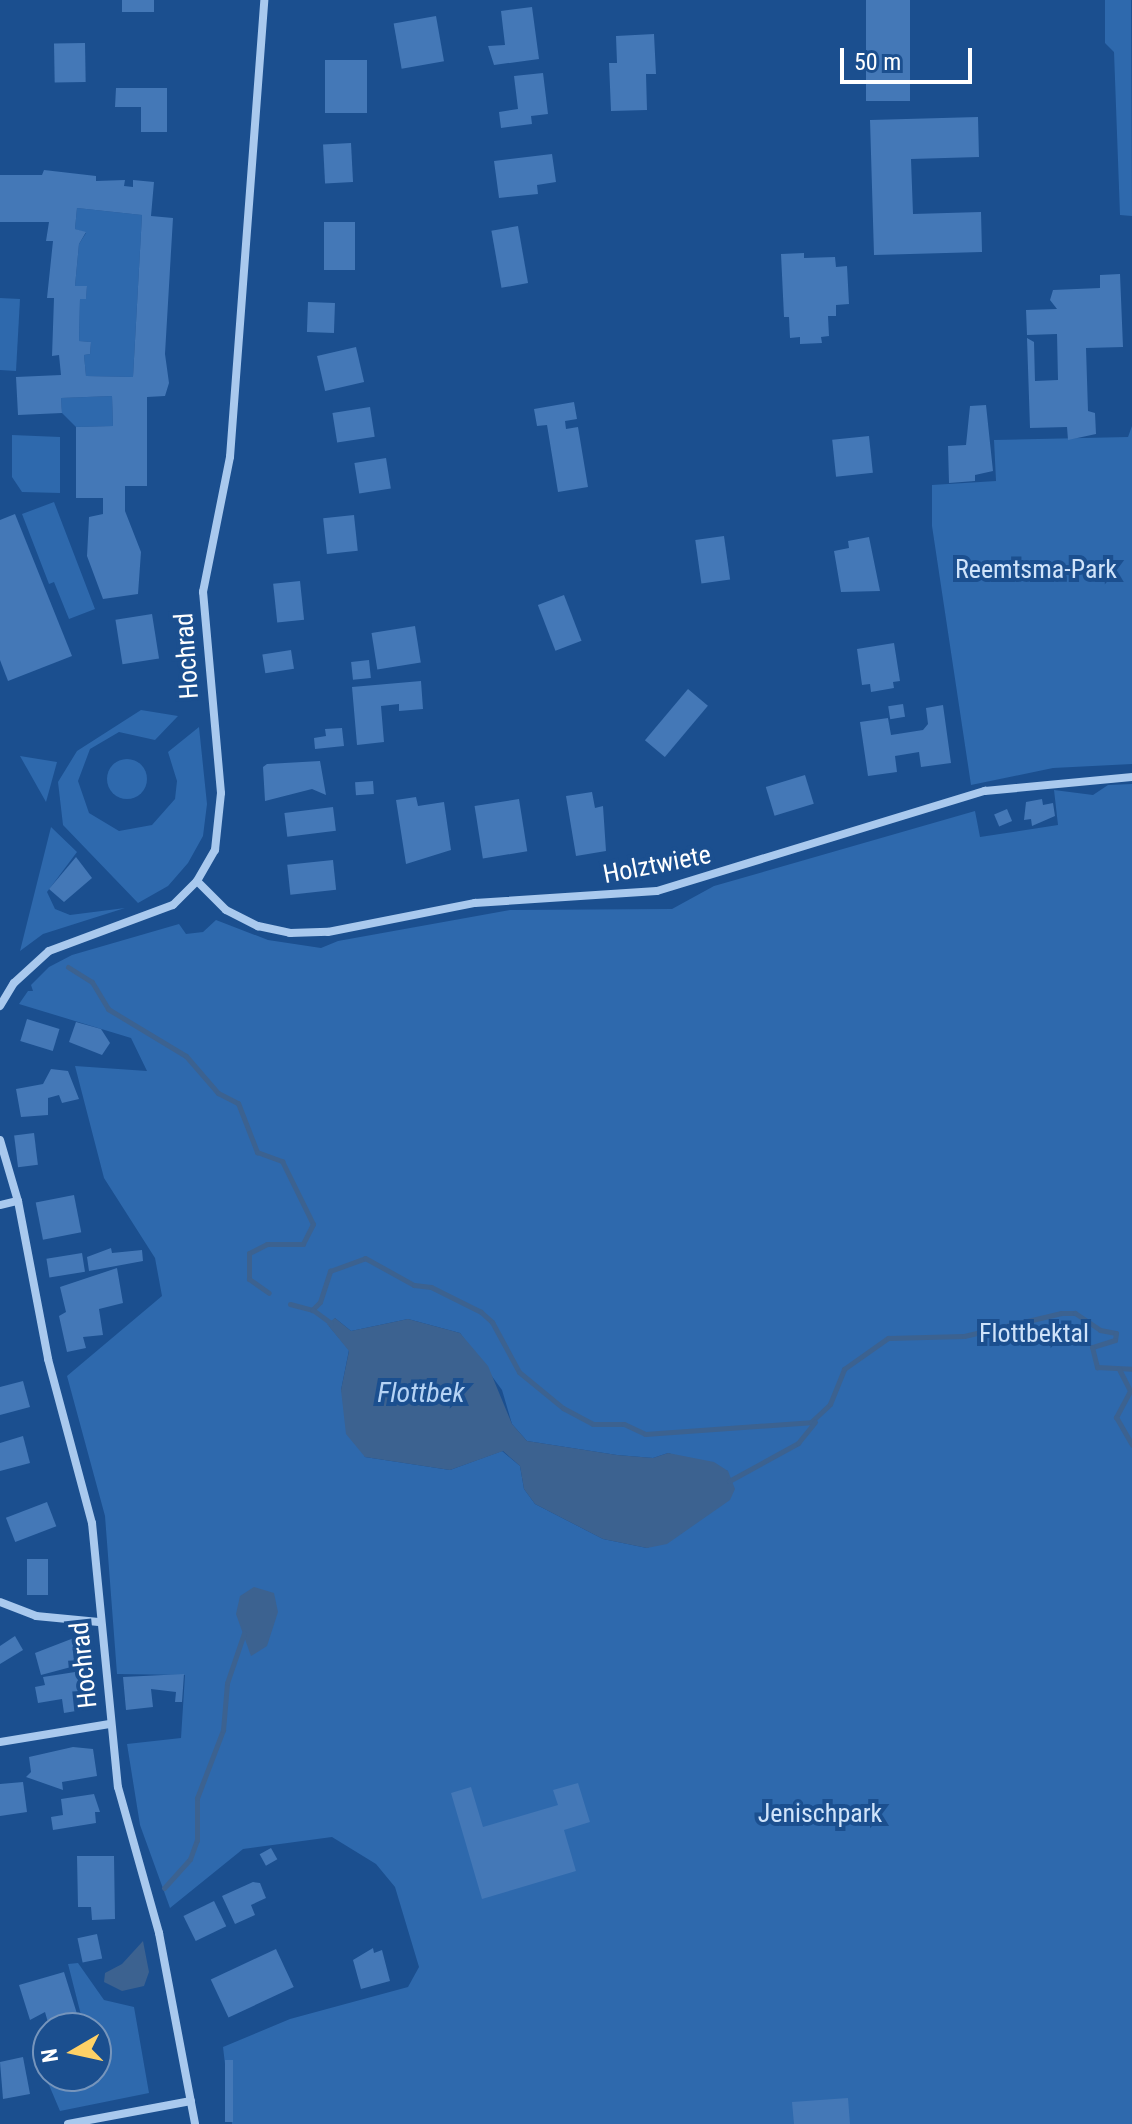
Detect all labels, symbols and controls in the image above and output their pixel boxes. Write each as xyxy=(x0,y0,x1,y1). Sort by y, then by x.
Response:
scale bar xyxy=(844,32,976,82)
text: 50 m xyxy=(854,48,901,76)
park label: Reemtsma-Park xyxy=(955,554,1117,586)
street label: Hochrad xyxy=(168,612,206,700)
street label: Holztwiete xyxy=(600,839,714,891)
park label: Flottbektal xyxy=(979,1318,1089,1350)
water label: Flottbek xyxy=(377,1376,465,1410)
street label: Hochrad xyxy=(64,1620,104,1710)
park label: Jenischpark xyxy=(758,1798,882,1830)
north arrow xyxy=(32,2012,112,2092)
text: N xyxy=(36,2047,63,2064)

